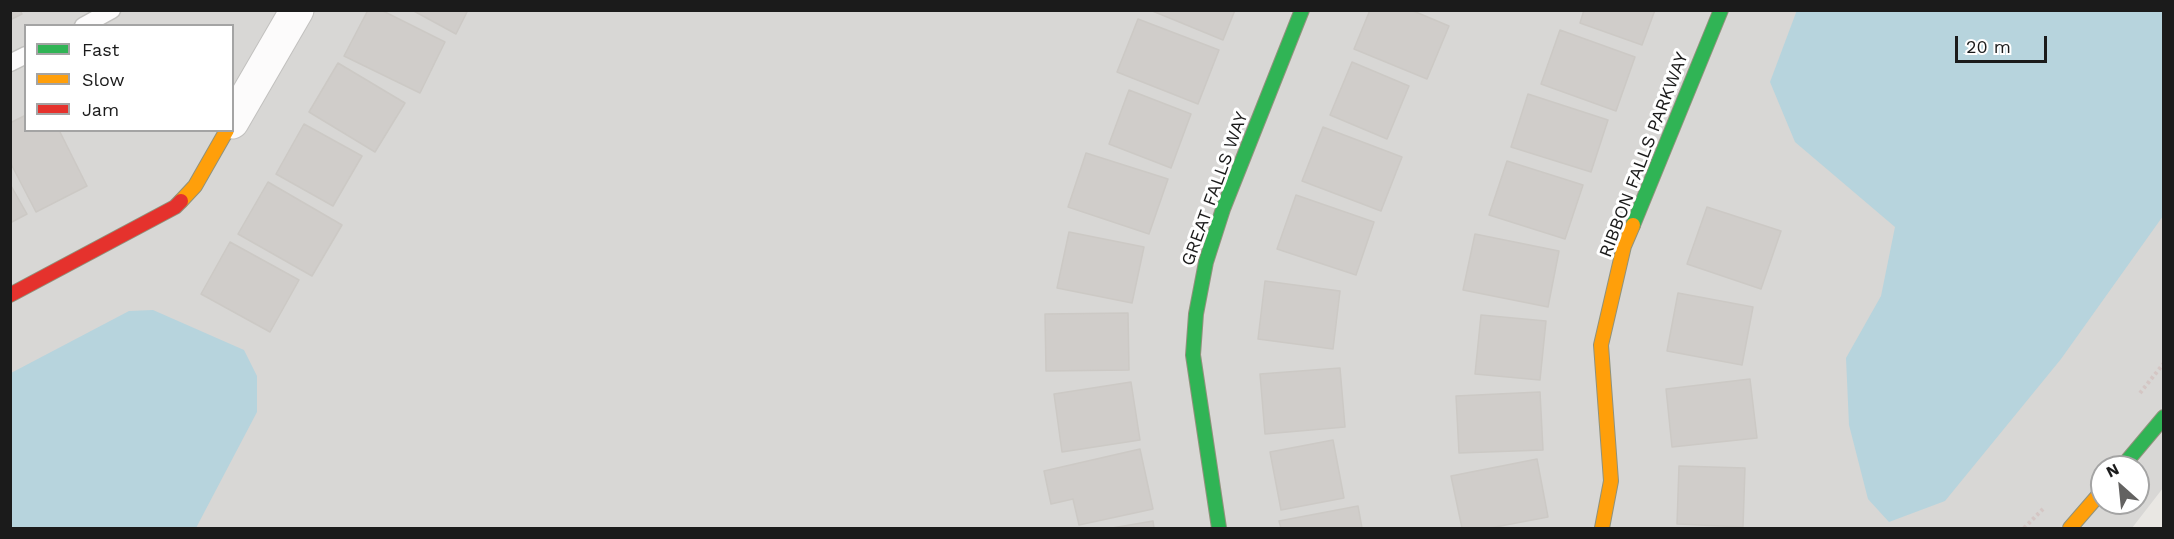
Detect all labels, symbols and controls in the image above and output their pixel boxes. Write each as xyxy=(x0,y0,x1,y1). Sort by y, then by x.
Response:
legend xyxy=(24,24,234,132)
scale bar xyxy=(1958,24,2050,62)
text: 20 m xyxy=(1966,36,2011,57)
text: Fast xyxy=(82,39,119,60)
street label: RIBBON FALLS PARKWAY xyxy=(1595,49,1693,261)
text: Slow xyxy=(82,69,125,90)
text: Jam xyxy=(82,99,119,120)
street label: GREAT FALLS WAY xyxy=(1177,109,1253,269)
north arrow xyxy=(2090,455,2150,515)
text: N xyxy=(2103,459,2122,481)

